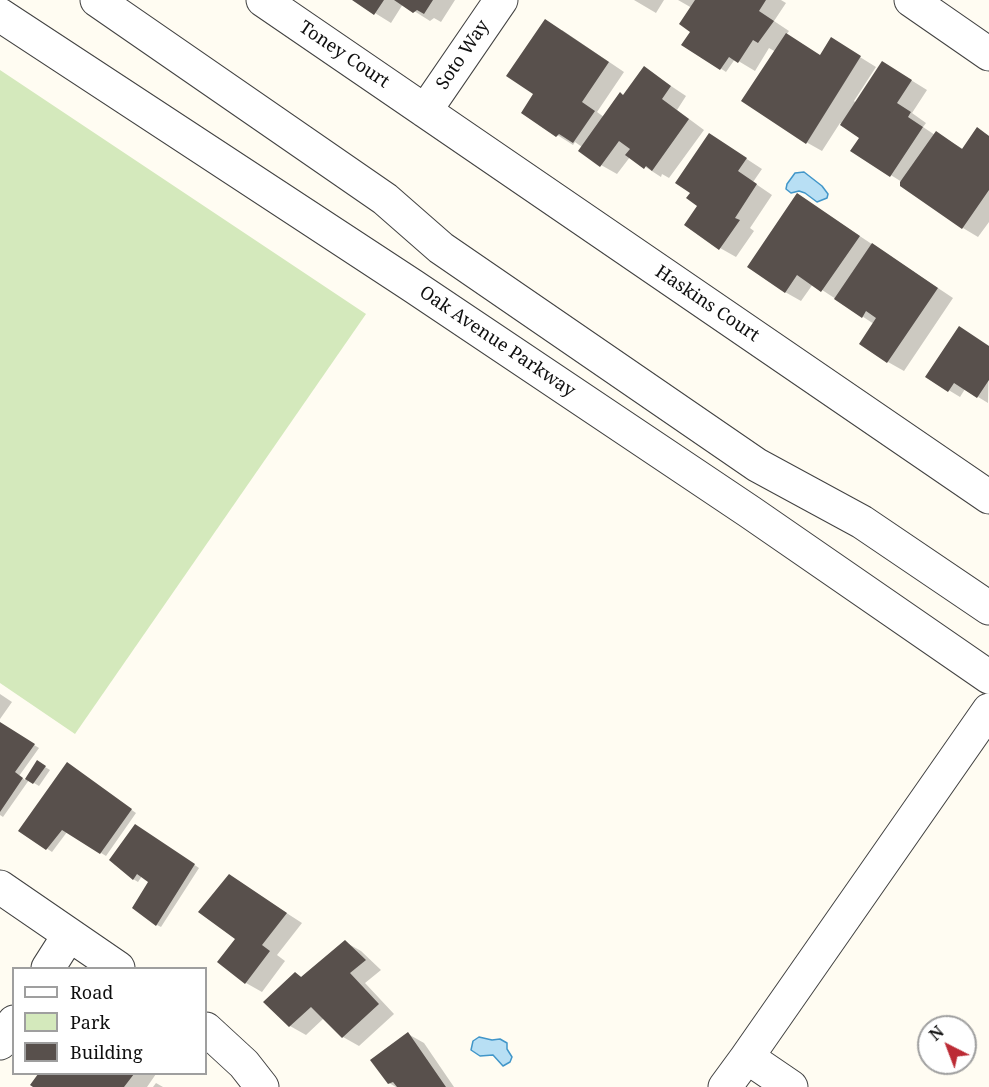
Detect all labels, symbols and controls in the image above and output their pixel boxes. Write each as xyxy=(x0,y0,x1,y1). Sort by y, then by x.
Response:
street label: Soto Way xyxy=(432,16,494,94)
street label: Toney Court xyxy=(295,17,393,93)
street label: Haskins Court xyxy=(651,261,763,347)
street label: Oak Avenue Parkway xyxy=(415,282,579,402)
legend xyxy=(12,967,207,1075)
text: Road xyxy=(70,980,113,1004)
text: Park xyxy=(70,1010,110,1034)
north arrow xyxy=(917,1015,977,1075)
text: N xyxy=(924,1021,948,1046)
text: Building xyxy=(70,1040,143,1064)

